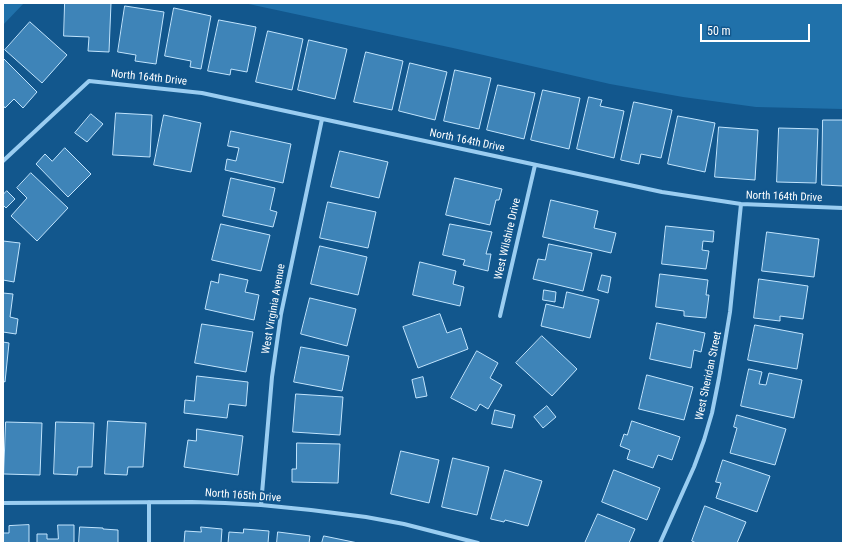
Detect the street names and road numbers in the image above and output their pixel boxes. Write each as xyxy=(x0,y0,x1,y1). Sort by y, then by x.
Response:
street label: North 164th Drive xyxy=(110,67,188,89)
street label: North 164th Drive xyxy=(428,127,506,155)
street label: North 164th Drive xyxy=(746,189,822,205)
street label: West Wilshire Drive xyxy=(492,197,524,281)
street label: West Virginia Avenue xyxy=(260,263,288,355)
street label: West Sheridan Street xyxy=(693,330,725,422)
street label: North 165th Drive xyxy=(204,487,282,505)

